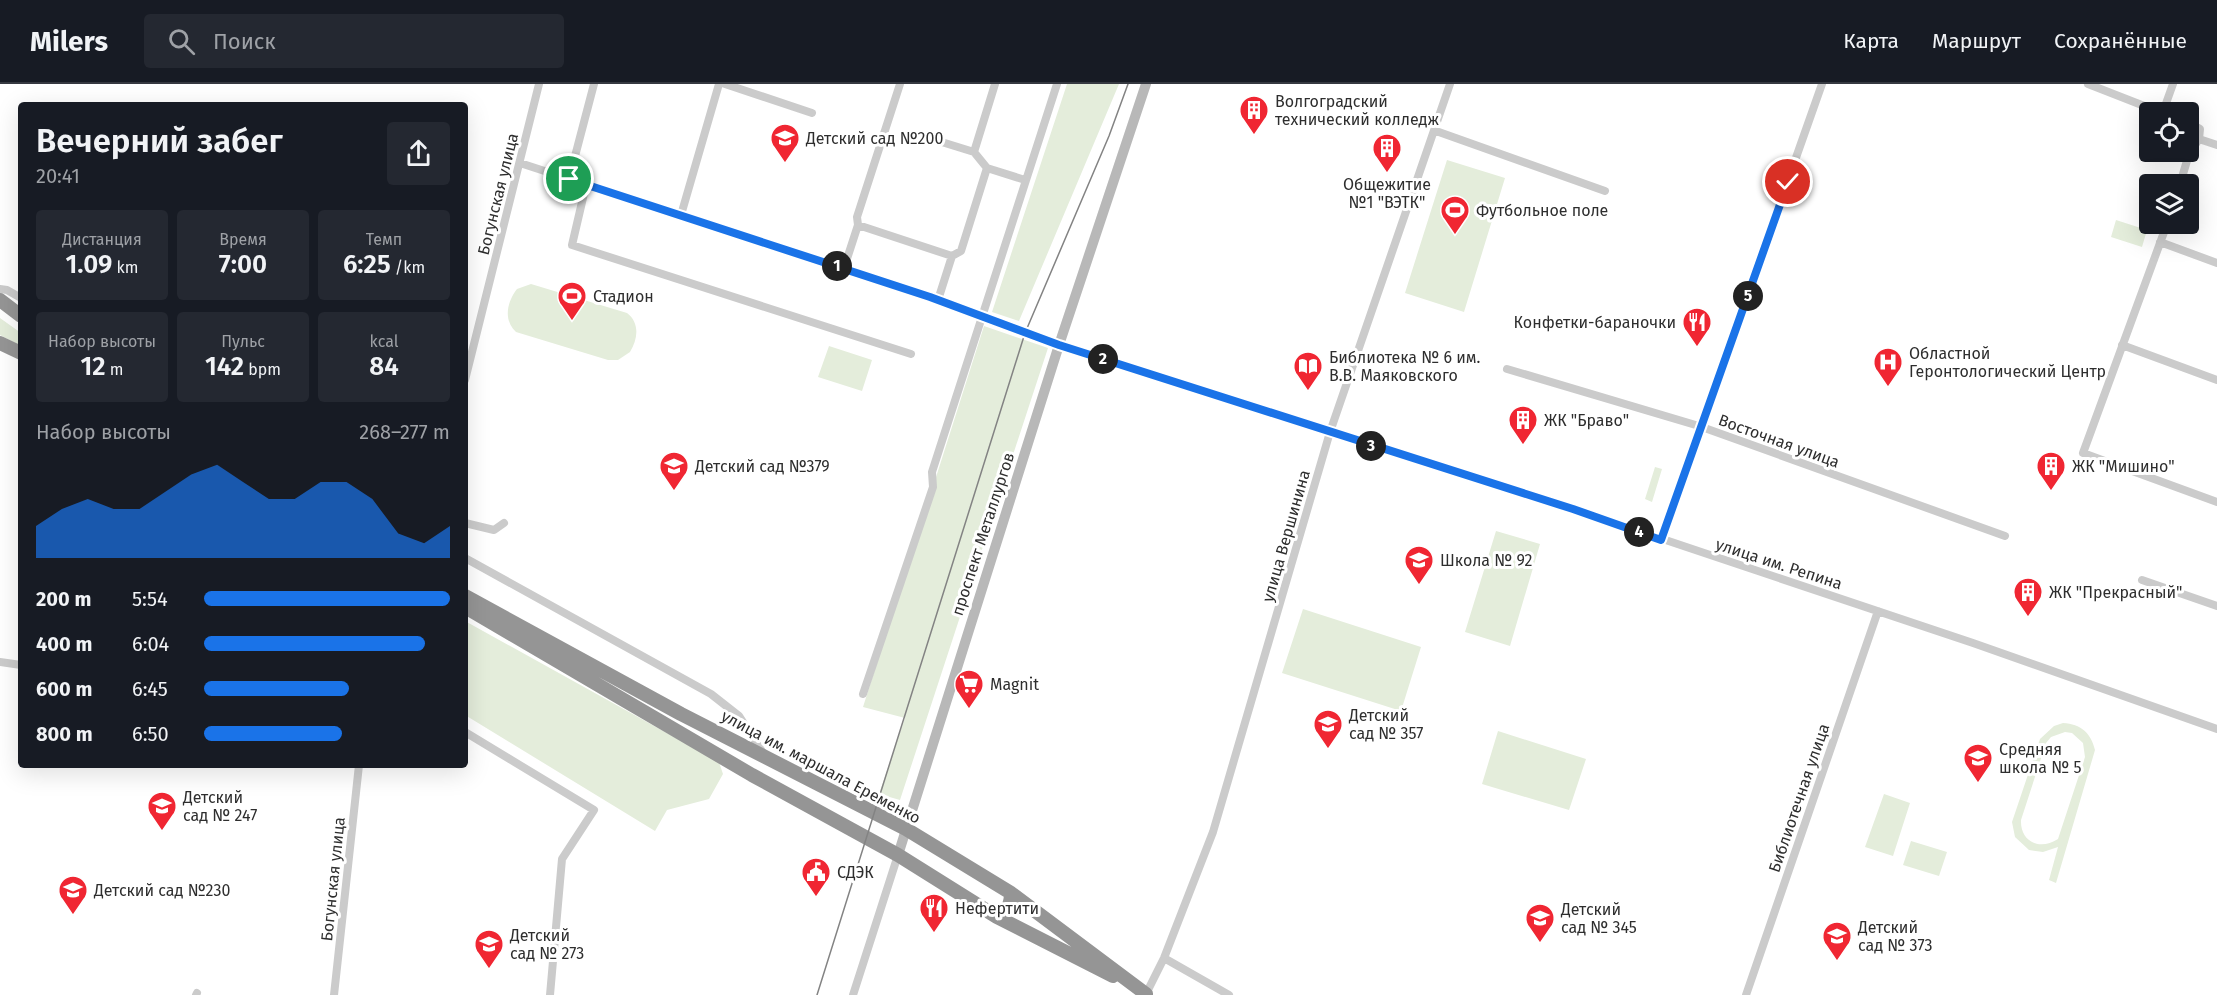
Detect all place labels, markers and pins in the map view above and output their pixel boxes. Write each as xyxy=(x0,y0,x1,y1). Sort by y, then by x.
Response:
place label: Волгоградский технический колледж xyxy=(1275,92,1439,129)
building icon: Волгоградский технический колледж xyxy=(1238,94,1270,136)
school or university icon: Детский сад №200 xyxy=(769,122,801,164)
place label: Детский сад №200 xyxy=(805,129,943,148)
building icon: Общежитие №1 "ВЭТК" xyxy=(1371,132,1403,174)
pin xyxy=(543,153,594,204)
pin xyxy=(1762,156,1813,207)
place label: Общежитие №1 "ВЭТК" xyxy=(1343,175,1431,212)
sports icon: Футбольное поле xyxy=(1439,194,1471,236)
place label: Футбольное поле xyxy=(1476,201,1608,220)
pin: 1 xyxy=(822,251,852,281)
sports icon: Стадион xyxy=(556,280,588,322)
pin: 5 xyxy=(1733,281,1763,311)
place label: Стадион xyxy=(593,287,654,306)
restaurant icon: Конфетки-бараночки xyxy=(1681,306,1713,348)
place label: Конфетки-бараночки xyxy=(1514,313,1676,332)
pin: 2 xyxy=(1088,344,1118,374)
place label: Областной Геронтологический Центр xyxy=(1909,344,2106,381)
hospital icon: Областной Геронтологический Центр xyxy=(1872,346,1904,388)
place label: Библиотека № 6 им. В.В. Маяковского xyxy=(1329,348,1481,385)
library icon: Библиотека № 6 им. В.В. Маяковского xyxy=(1292,350,1324,392)
building icon: ЖК "Браво" xyxy=(1507,404,1539,446)
place label: ЖК "Браво" xyxy=(1544,411,1629,430)
pin: 3 xyxy=(1356,431,1386,461)
school or university icon: Детский сад №379 xyxy=(658,450,690,492)
building icon: ЖК "Мишино" xyxy=(2035,450,2067,492)
place label: Детский сад №379 xyxy=(694,457,830,476)
place label: ЖК "Мишино" xyxy=(2072,457,2175,476)
pin: 4 xyxy=(1624,517,1654,547)
school or university icon: Школа № 92 xyxy=(1403,544,1435,586)
place label: Школа № 92 xyxy=(1440,551,1533,570)
building icon: ЖК "Прекрасный" xyxy=(2012,576,2044,618)
place label: ЖК "Прекрасный" xyxy=(2049,583,2182,602)
supermarket icon: Magnit xyxy=(953,668,985,710)
place label: Magnit xyxy=(990,675,1039,694)
place label: Детский сад № 357 xyxy=(1348,706,1423,743)
school or university icon: Детский сад № 357 xyxy=(1312,708,1344,750)
place label: Средняя школа № 5 xyxy=(1999,740,2081,777)
school or university icon: Средняя школа № 5 xyxy=(1962,742,1994,784)
place label: Детский сад № 247 xyxy=(182,788,257,825)
school or university icon: Детский сад № 247 xyxy=(146,790,178,832)
public building icon: СДЭК xyxy=(800,856,832,898)
place label: СДЭК xyxy=(837,863,874,882)
school or university icon: Детский сад №230 xyxy=(57,874,89,916)
place label: Детский сад №230 xyxy=(93,881,230,900)
restaurant icon: Нефертити xyxy=(918,892,950,934)
place label: Нефертити xyxy=(955,899,1039,918)
place label: Детский сад № 345 xyxy=(1560,900,1637,937)
school or university icon: Детский сад № 345 xyxy=(1524,902,1556,944)
place label: Детский сад № 373 xyxy=(1857,918,1932,955)
school or university icon: Детский сад № 373 xyxy=(1821,920,1853,962)
place label: Детский сад № 273 xyxy=(509,926,584,963)
school or university icon: Детский сад № 273 xyxy=(473,928,505,970)

